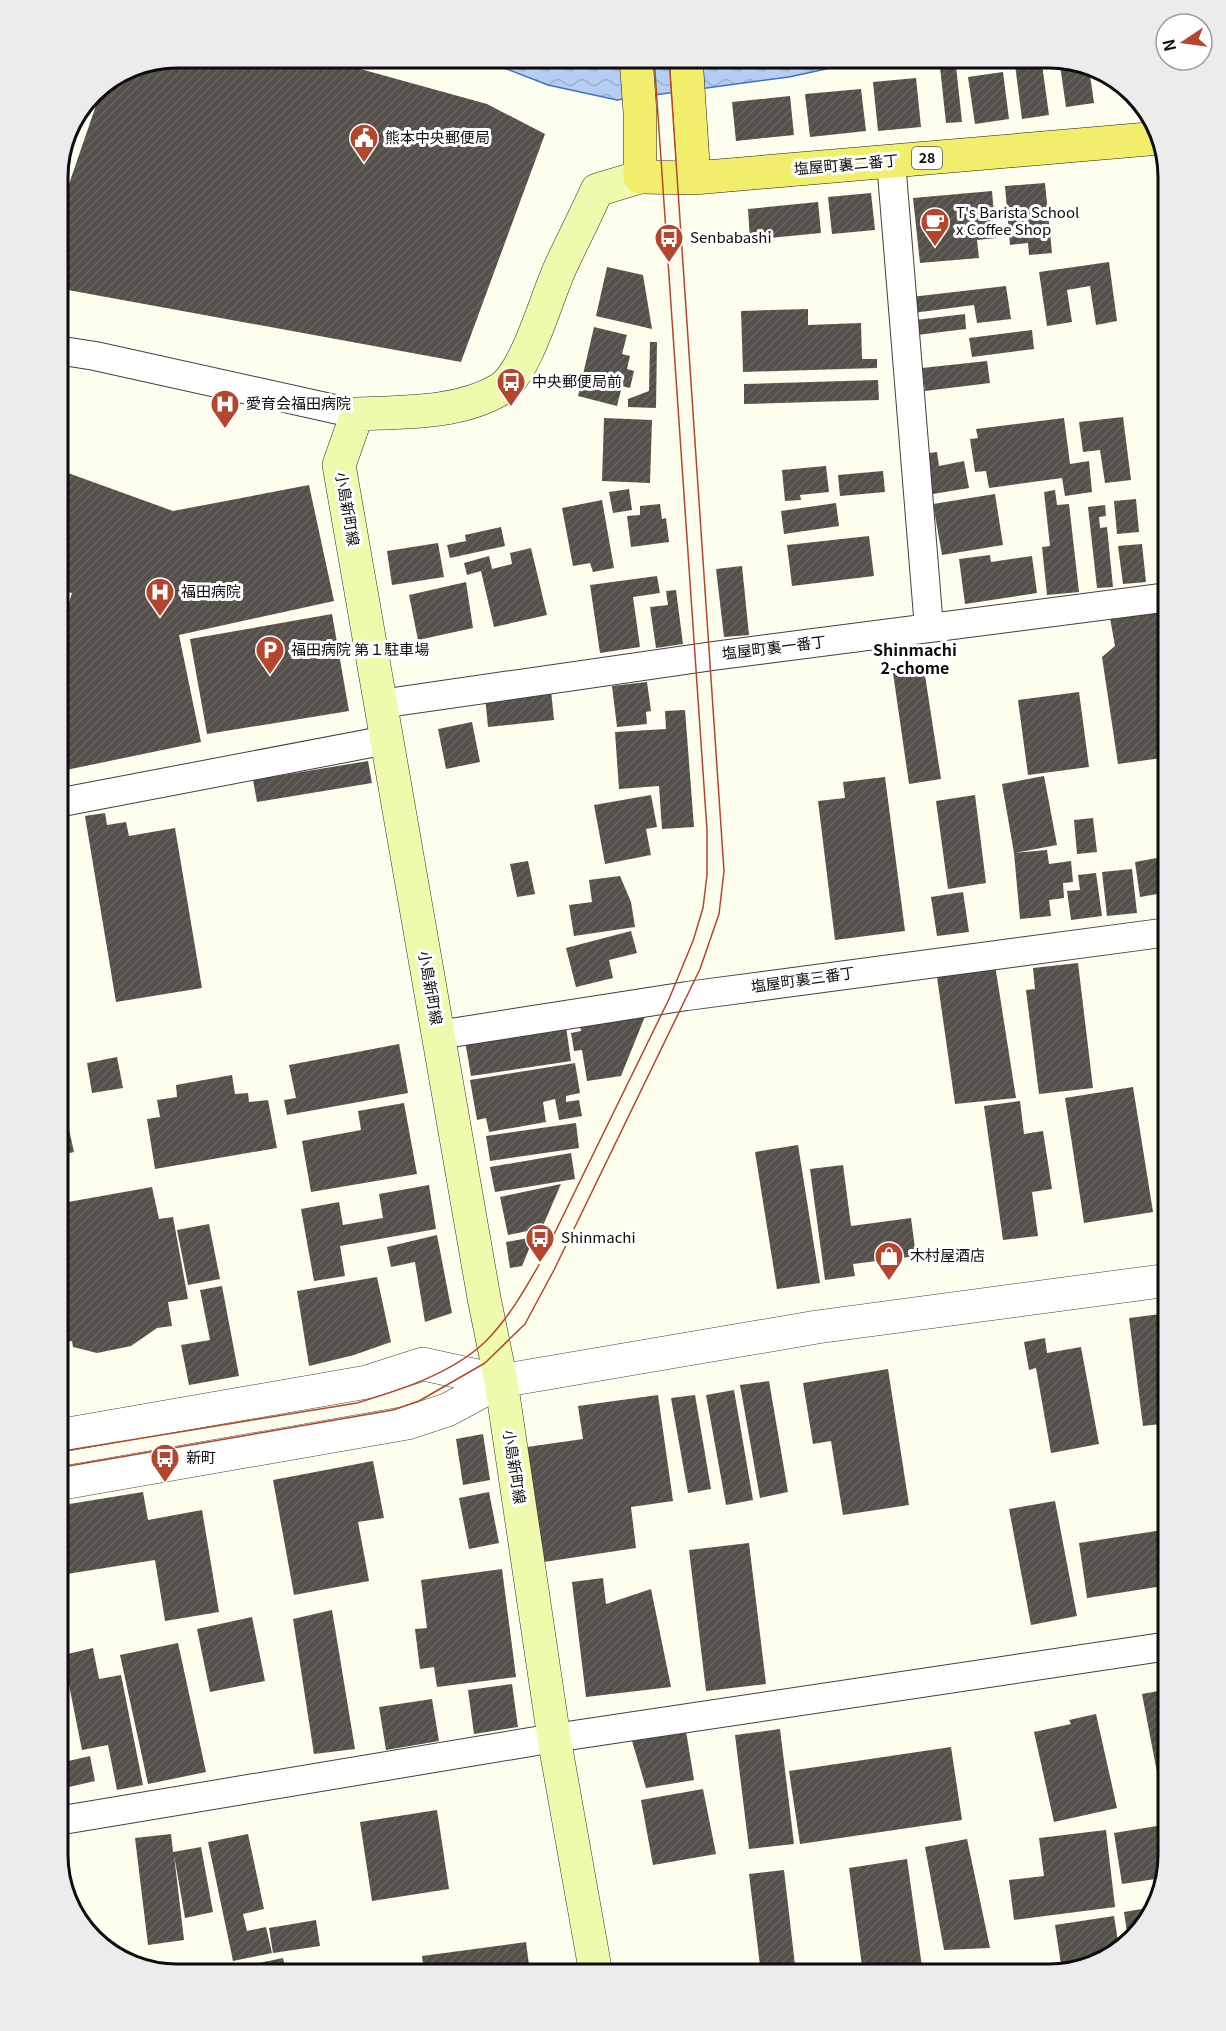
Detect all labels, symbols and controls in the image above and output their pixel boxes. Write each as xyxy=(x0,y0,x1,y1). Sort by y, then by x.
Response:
north arrow xyxy=(1154,12,1214,72)
text: N xyxy=(1155,37,1181,54)
public building icon: 熊本中央郵便局 xyxy=(348,122,380,164)
place label: 熊本中央郵便局 xyxy=(385,126,490,147)
road number: 28 xyxy=(912,147,942,169)
street label: 塩屋町裏二番丁 xyxy=(793,148,899,179)
place label: T's Barista School x Coffee Shop xyxy=(956,201,1079,239)
cafe icon: T's Barista School x Coffee Shop xyxy=(919,206,951,248)
bus stop icon: Senbabashi xyxy=(653,222,685,264)
place label: Senbabashi xyxy=(690,226,772,247)
bus stop icon: 中央郵便局前 xyxy=(495,366,527,408)
place label: 中央郵便局前 xyxy=(532,370,622,391)
hospital icon: 愛育会福田病院 xyxy=(209,388,241,430)
place label: 愛育会福田病院 xyxy=(246,392,351,413)
street label: 小島新町線 xyxy=(332,470,365,548)
hospital icon: 福田病院 xyxy=(144,576,176,618)
place label: 福田病院 xyxy=(181,580,241,601)
street label: 塩屋町裏一番丁 xyxy=(720,630,827,663)
parking icon: 福田病院 第１駐車場 xyxy=(254,634,286,676)
district label: Shinmachi 2-chome xyxy=(873,637,957,679)
place label: 福田病院 第１駐車場 xyxy=(291,638,429,659)
street label: 小島新町線 xyxy=(415,949,448,1027)
street label: 塩屋町裏三番丁 xyxy=(749,961,856,996)
bus stop icon: Shinmachi xyxy=(524,1222,556,1264)
place label: Shinmachi xyxy=(561,1226,636,1247)
shop icon: 木村屋酒店 xyxy=(873,1240,905,1282)
place label: 木村屋酒店 xyxy=(910,1244,985,1265)
street label: 小島新町線 xyxy=(499,1428,532,1505)
bus stop icon: 新町 xyxy=(149,1442,181,1484)
place label: 新町 xyxy=(186,1446,216,1467)

